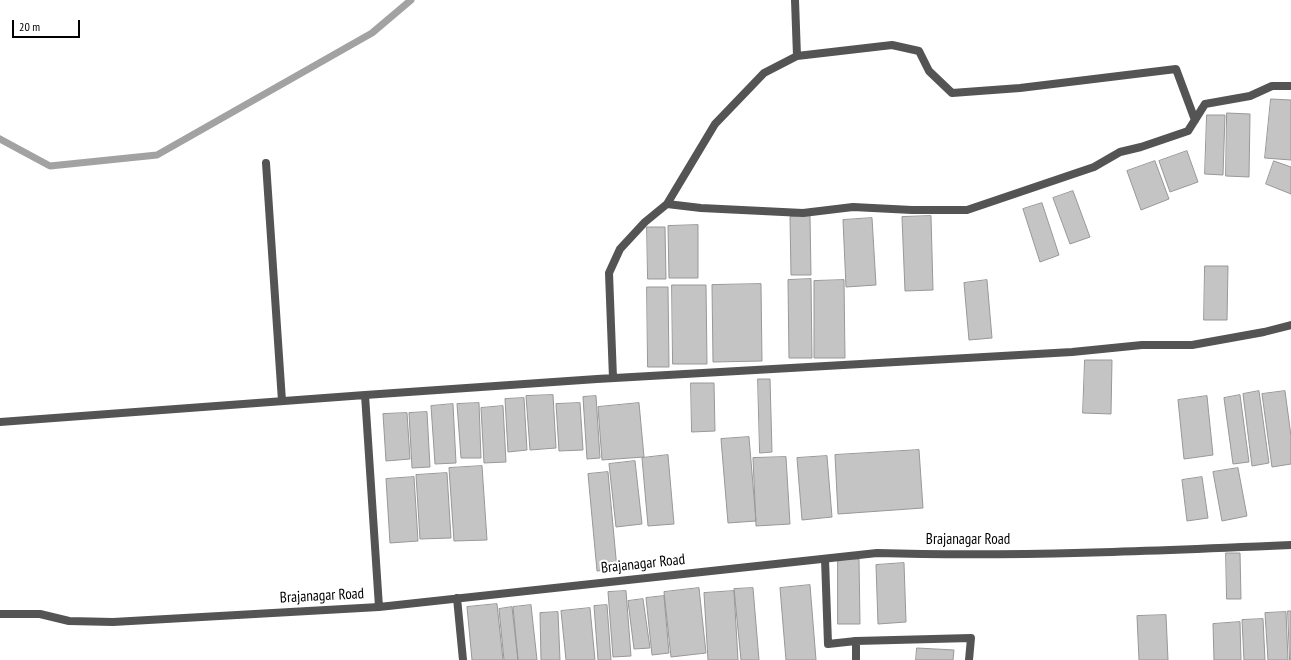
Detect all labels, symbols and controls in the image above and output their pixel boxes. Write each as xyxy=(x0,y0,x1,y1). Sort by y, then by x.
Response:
scale bar xyxy=(14,12,82,38)
text: 20 m xyxy=(19,19,40,34)
street label: Brajanagar Road xyxy=(926,531,1010,549)
street label: Brajanagar Road xyxy=(600,551,686,577)
street label: Brajanagar Road xyxy=(279,585,365,607)

